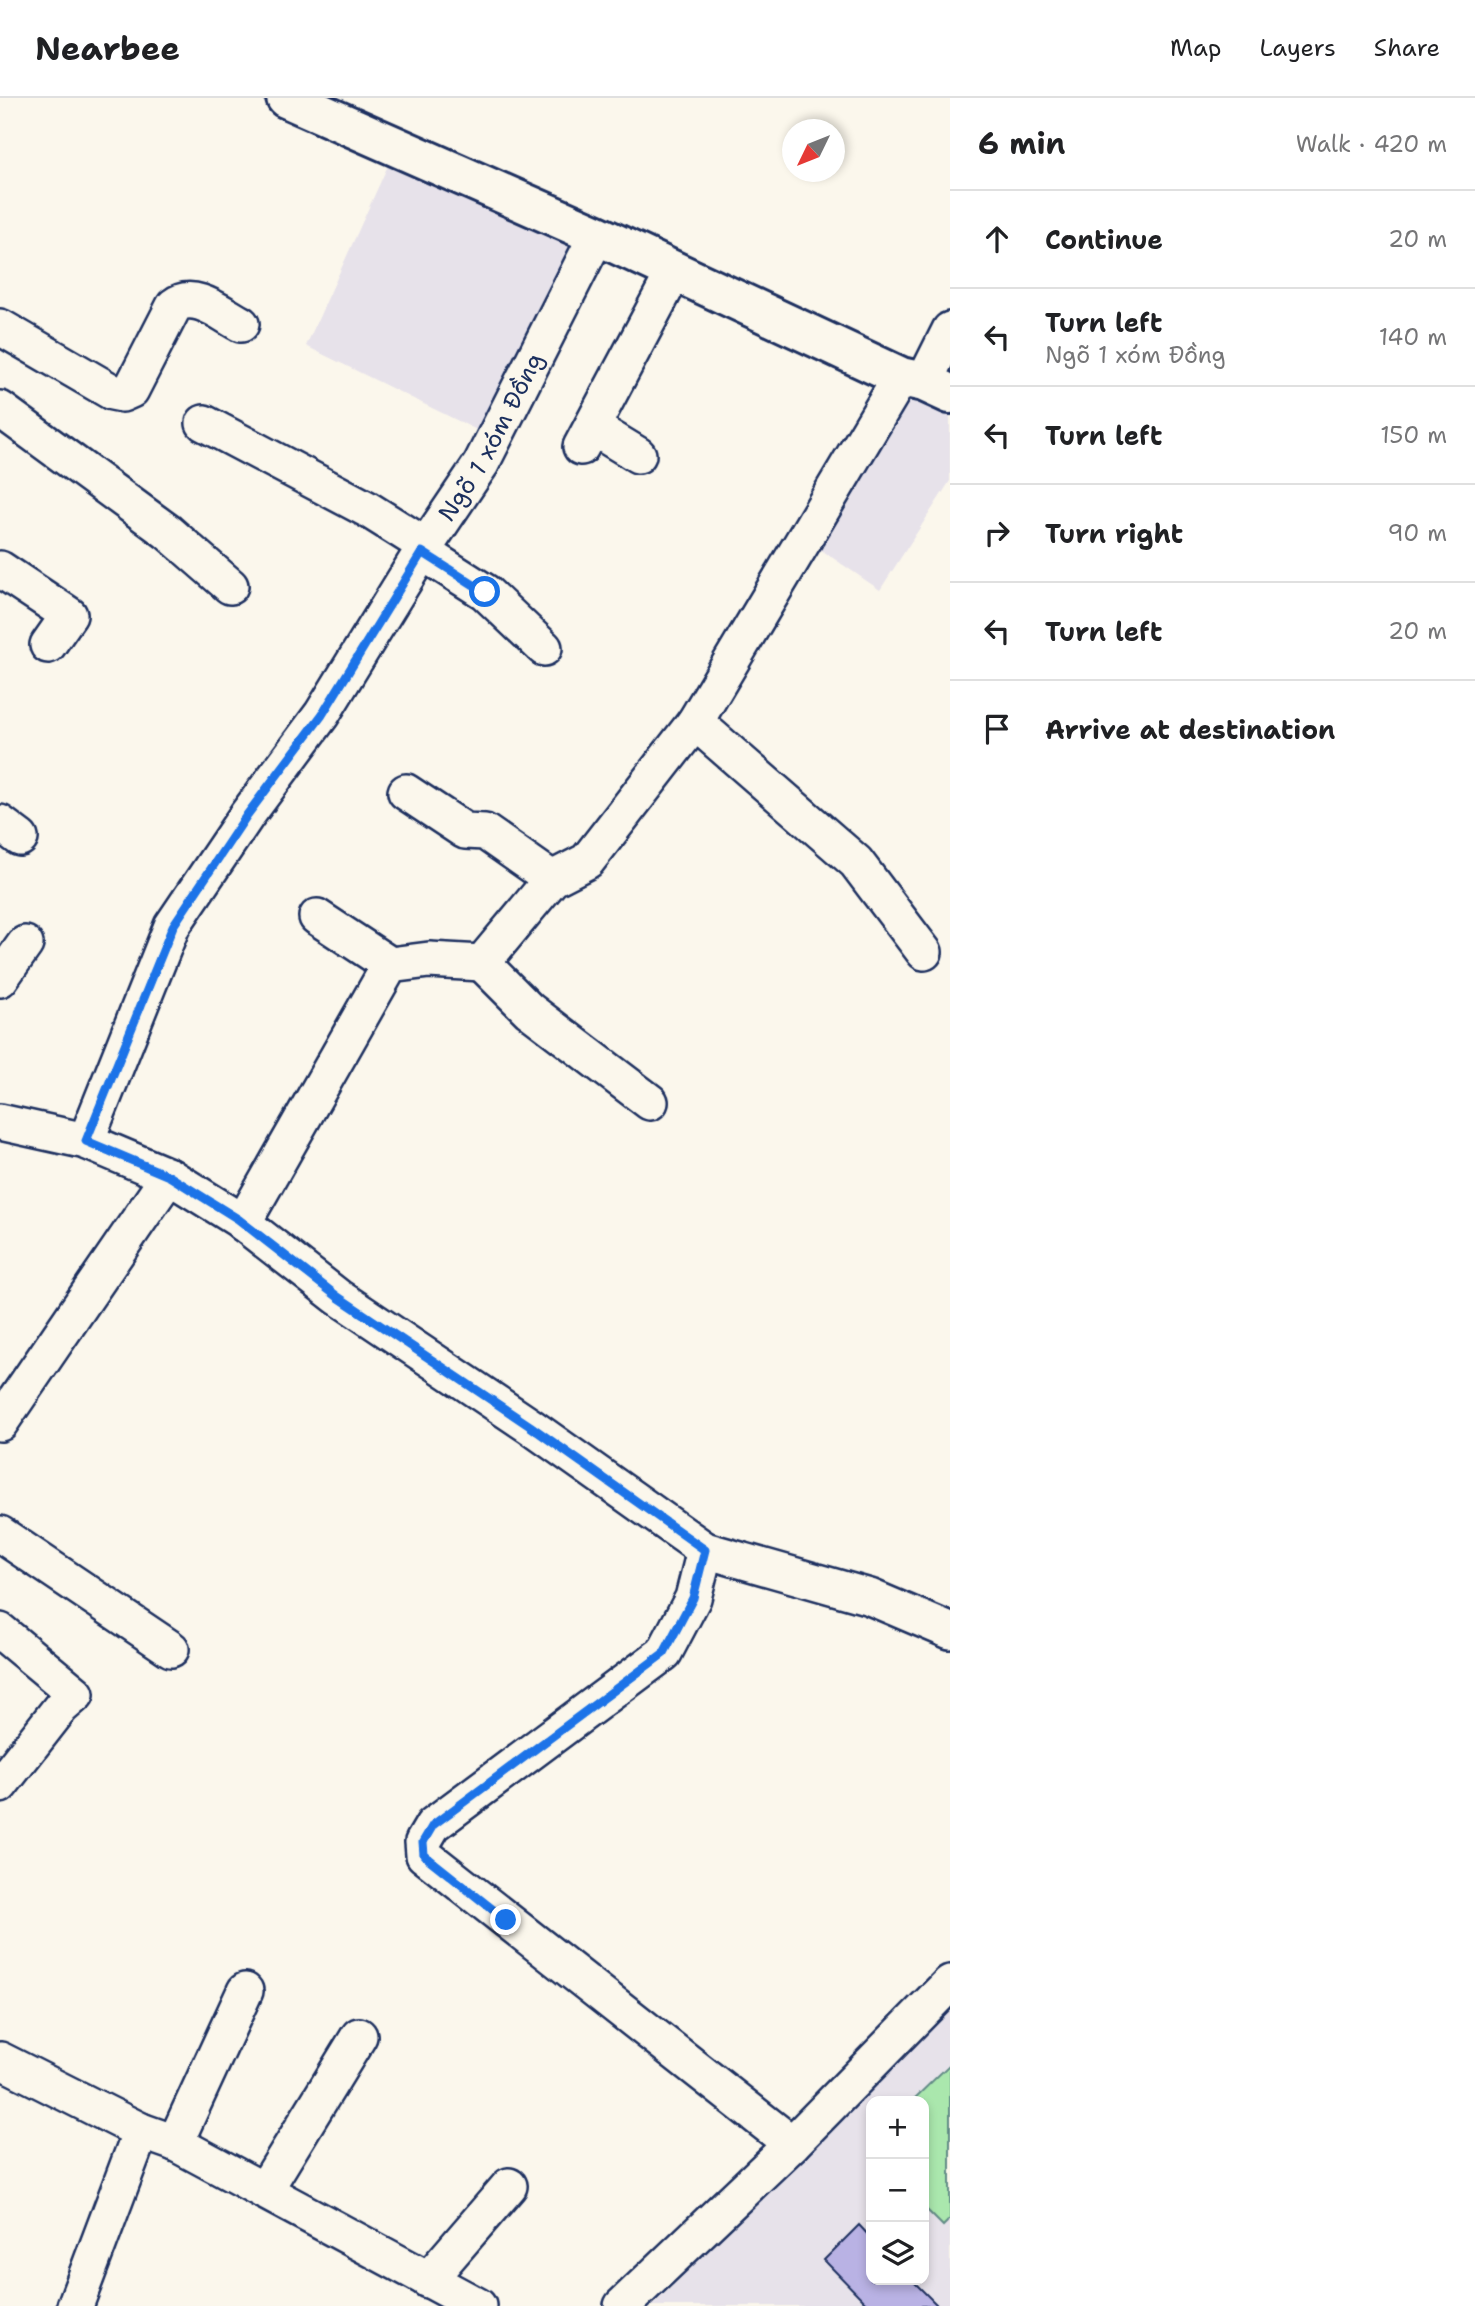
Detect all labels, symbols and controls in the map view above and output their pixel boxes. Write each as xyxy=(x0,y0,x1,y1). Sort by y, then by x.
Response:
text: Nearbee xyxy=(35,26,180,71)
text: Map xyxy=(1170,32,1221,64)
text: Layers xyxy=(1259,32,1336,64)
text: Share xyxy=(1374,32,1440,64)
north arrow xyxy=(782,119,845,182)
text: 6 min xyxy=(978,123,1065,164)
text: Walk · 420 m xyxy=(1296,129,1447,159)
icon: ahead xyxy=(978,220,1016,258)
text: Continue xyxy=(1045,222,1163,257)
text: 20 m xyxy=(1388,224,1447,254)
text: Turn left xyxy=(1045,305,1162,340)
icon: left xyxy=(978,318,1016,356)
text: 140 m xyxy=(1379,322,1447,352)
text: Ngõ 1 xóm Đồng xyxy=(1045,340,1226,370)
street label: Ngõ 1 xóm Đồng xyxy=(431,347,551,528)
icon: left xyxy=(978,416,1016,454)
text: Turn left xyxy=(1045,418,1162,453)
text: 150 m xyxy=(1380,420,1447,450)
icon: right xyxy=(978,514,1016,552)
text: Turn right xyxy=(1045,516,1183,551)
text: 90 m xyxy=(1387,518,1447,548)
route start xyxy=(469,576,500,607)
icon: left xyxy=(978,612,1016,650)
text: Turn left xyxy=(1045,614,1162,649)
text: 20 m xyxy=(1388,616,1447,646)
icon: arrive xyxy=(978,710,1016,748)
text: Arrive at destination xyxy=(1045,712,1335,747)
route end xyxy=(490,1904,521,1935)
map controls xyxy=(866,2096,929,2285)
button: + xyxy=(866,2096,929,2159)
button: − xyxy=(866,2159,929,2222)
button: layers xyxy=(866,2222,929,2285)

